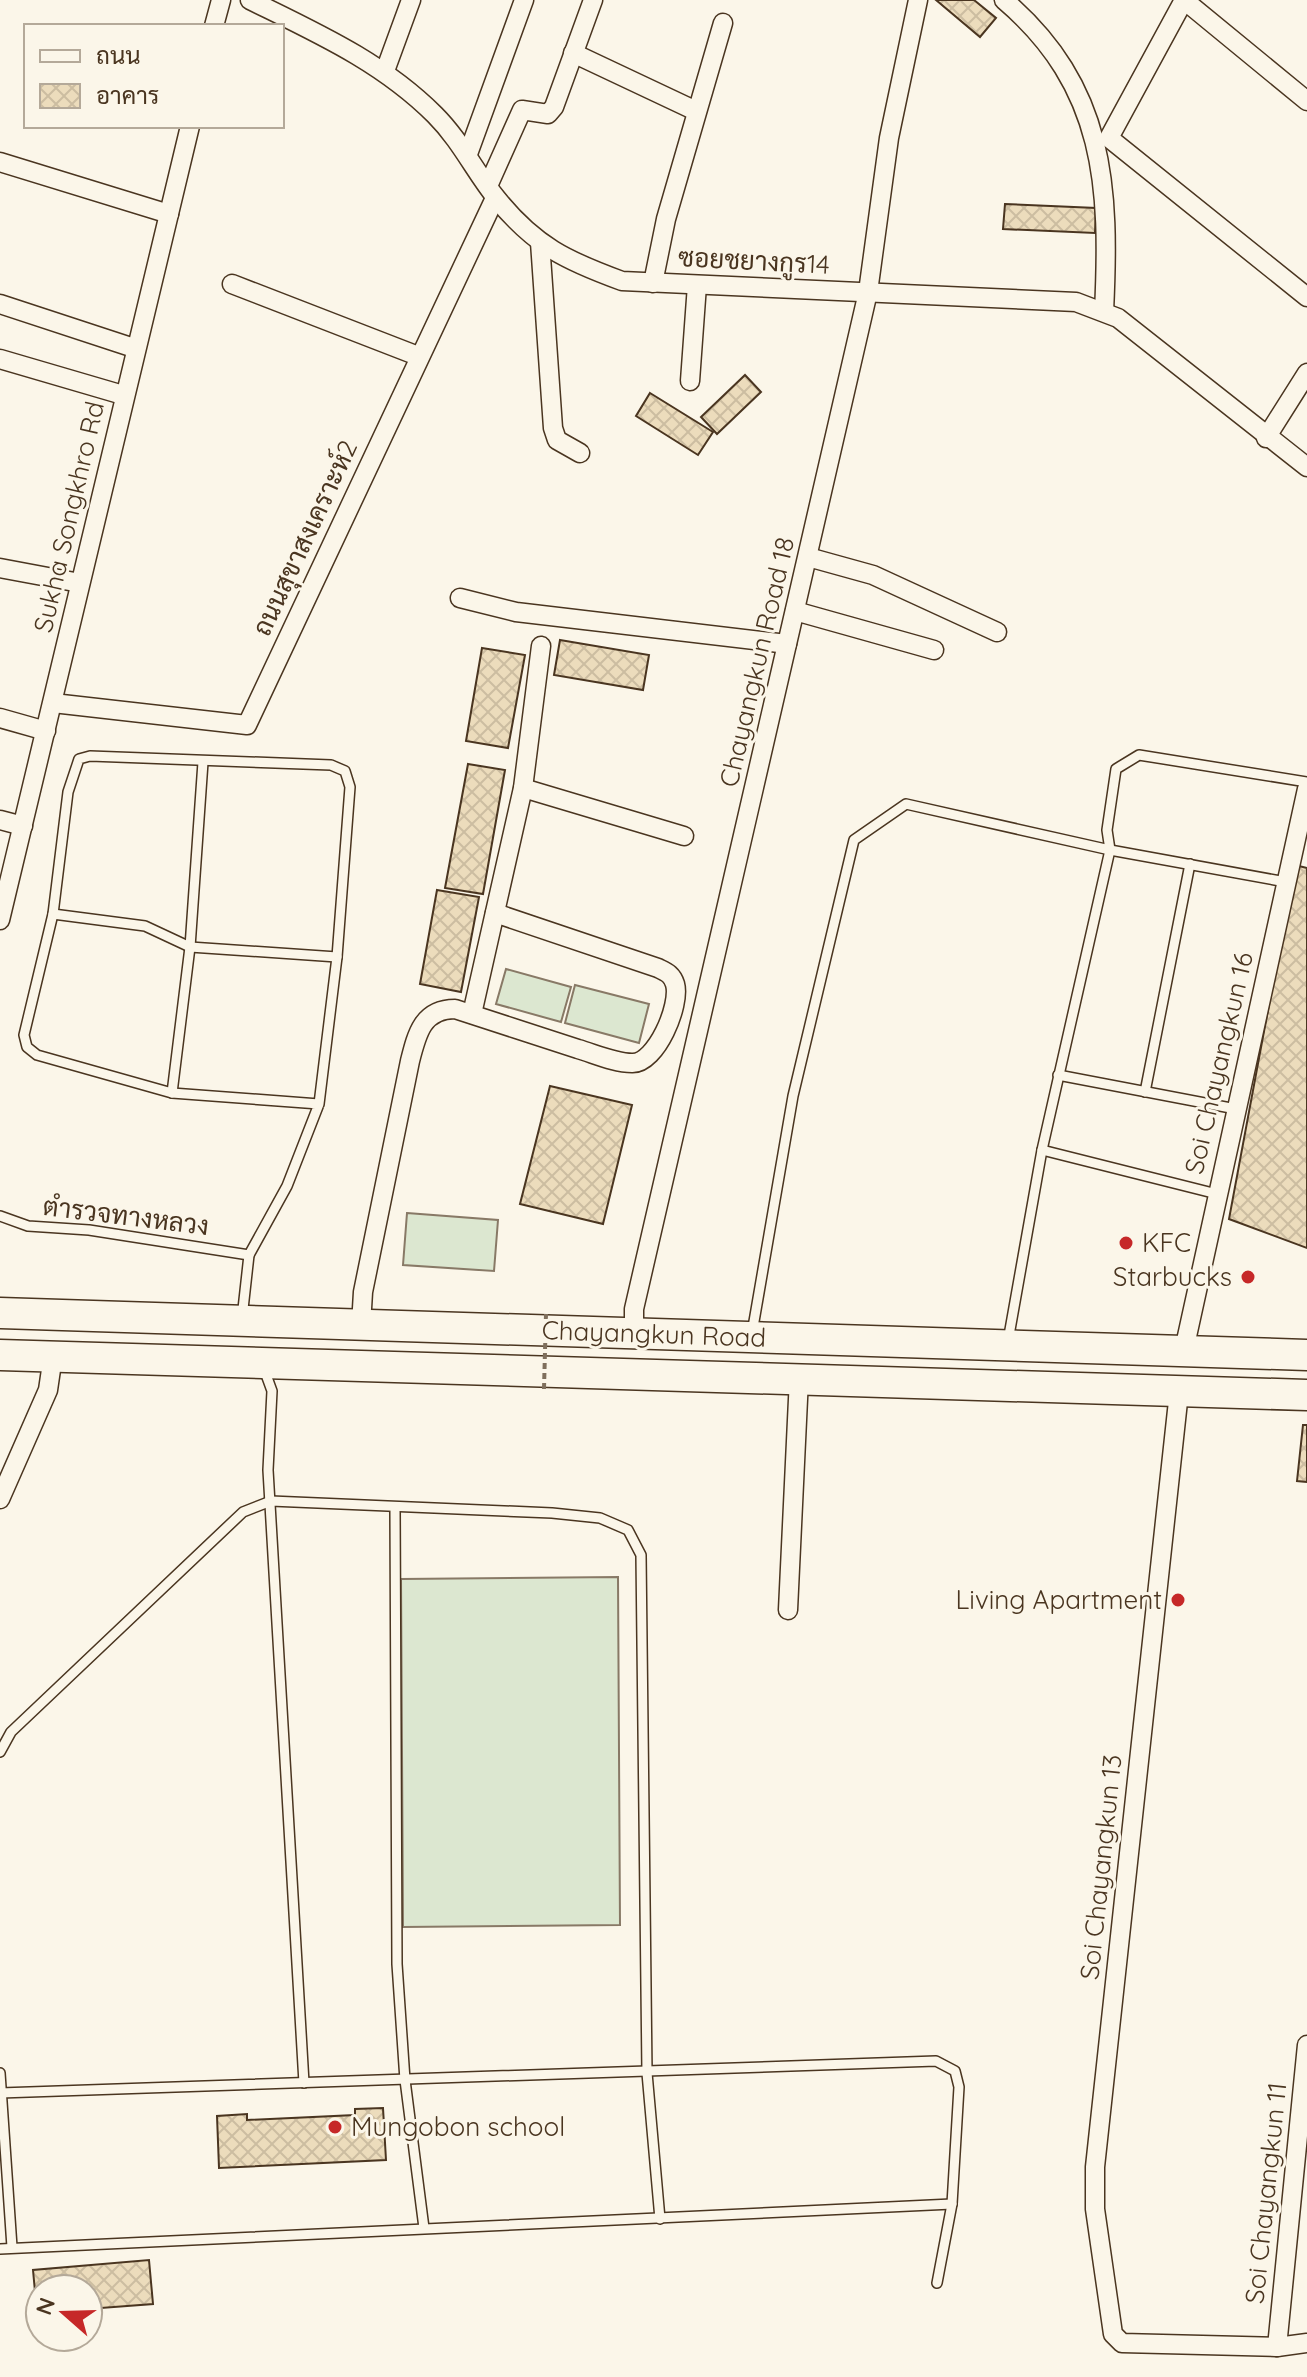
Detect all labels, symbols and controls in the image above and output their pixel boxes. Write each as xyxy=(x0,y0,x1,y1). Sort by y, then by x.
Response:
legend xyxy=(24,24,284,128)
text: ถนน xyxy=(96,40,141,70)
text: อาคาร xyxy=(96,80,159,110)
street label: ซอยชยางกูร14 xyxy=(677,240,831,283)
street label: Sukha Songkhro Rd xyxy=(26,398,111,636)
street label: ถนนสุขาสงเคราะห์2 xyxy=(245,435,366,642)
street label: Chayangkun Road 18 xyxy=(712,534,801,790)
street label: Soi Chayangkun 16 xyxy=(1177,949,1260,1177)
street label: ตำรวจทางหลวง xyxy=(41,1189,211,1242)
place label: KFC xyxy=(1142,1226,1191,1259)
marker: KFC xyxy=(1117,1234,1135,1252)
place label: Starbucks xyxy=(1113,1260,1232,1293)
marker: Starbucks xyxy=(1239,1268,1257,1286)
street label: Chayangkun Road xyxy=(541,1313,767,1354)
place label: Living Apartment xyxy=(956,1583,1162,1616)
marker: Living Apartment xyxy=(1169,1591,1187,1609)
street label: Soi Chayangkun 13 xyxy=(1072,1753,1129,1981)
street label: Soi Chayangkun 11 xyxy=(1237,2081,1294,2305)
place label: Mungobon school xyxy=(351,2110,565,2143)
marker: Mungobon school xyxy=(326,2118,344,2136)
north arrow xyxy=(24,2273,104,2353)
text: N xyxy=(29,2294,61,2319)

